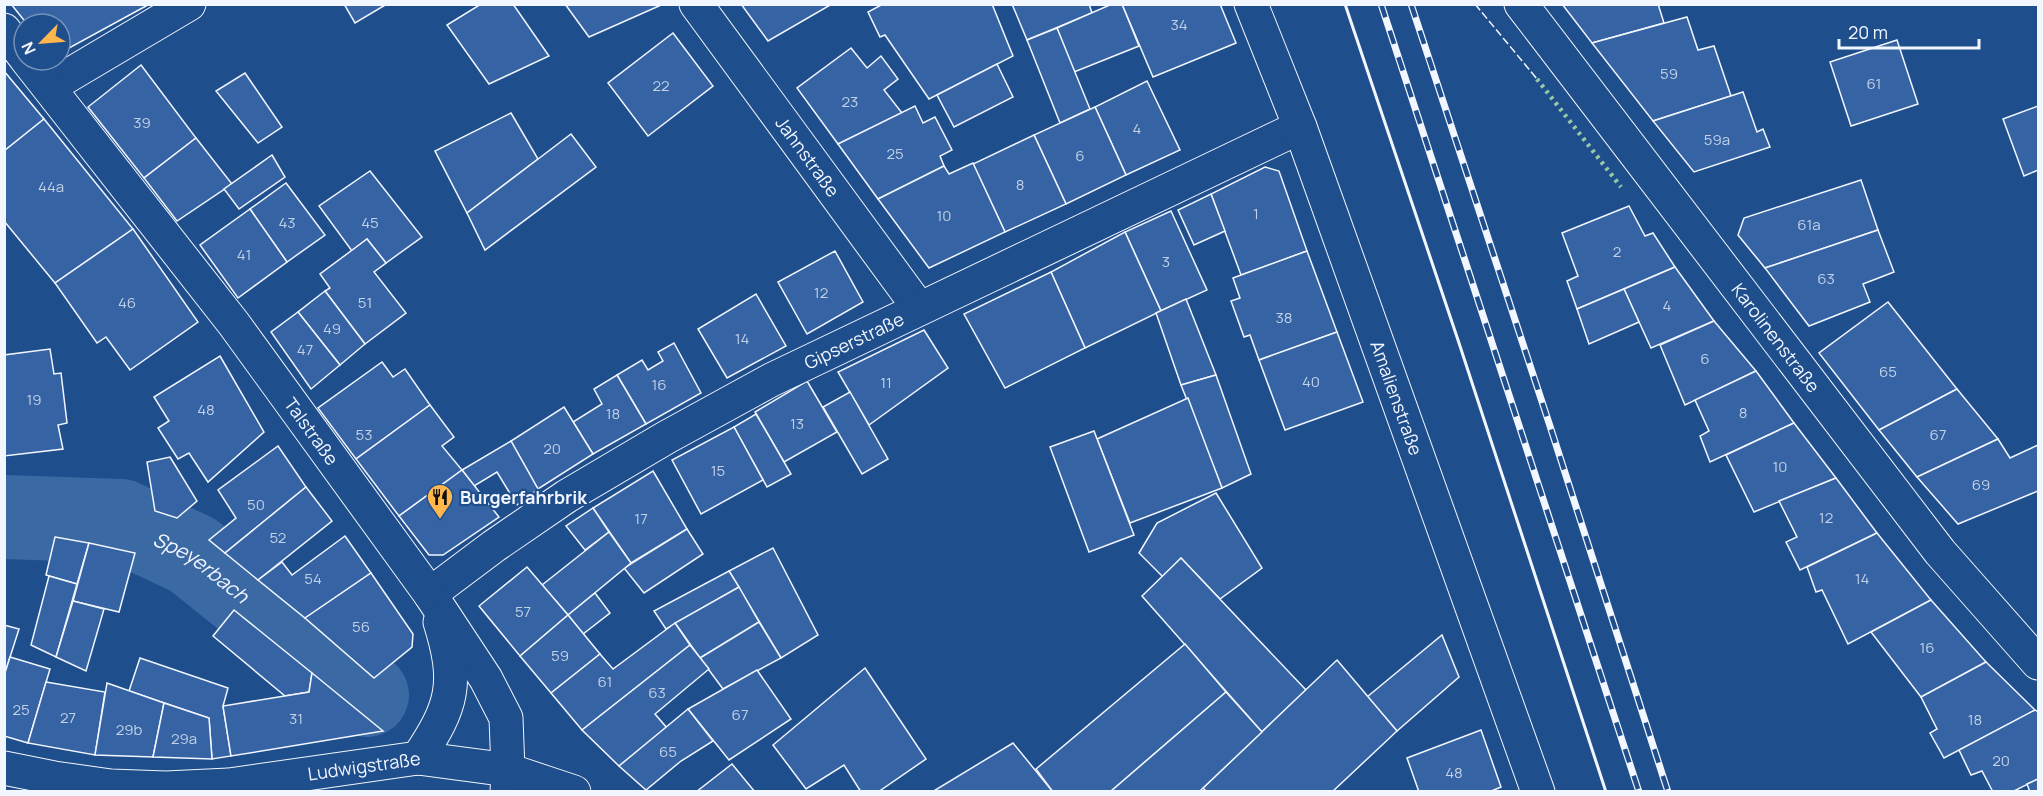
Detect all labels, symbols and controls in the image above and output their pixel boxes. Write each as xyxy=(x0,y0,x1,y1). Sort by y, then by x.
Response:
north arrow xyxy=(12,12,72,72)
scale bar xyxy=(1839,12,1978,50)
house number: 34 xyxy=(1170,14,1188,35)
text: 20 m xyxy=(1848,20,1888,44)
text: N xyxy=(16,38,41,58)
house number: 59 xyxy=(1660,63,1678,84)
house number: 61 xyxy=(1867,73,1881,94)
house number: 22 xyxy=(652,75,670,96)
house number: 23 xyxy=(842,91,858,112)
street label: Jahnstraße xyxy=(770,111,845,201)
house number: 39 xyxy=(133,112,151,133)
house number: 4 xyxy=(1133,118,1142,139)
house number: 59a xyxy=(1704,129,1730,150)
house number: 25 xyxy=(886,143,904,164)
house number: 6 xyxy=(1075,145,1085,166)
house number: 8 xyxy=(1016,174,1024,195)
house number: 44a xyxy=(38,176,64,197)
house number: 1 xyxy=(1253,203,1259,224)
house number: 10 xyxy=(937,205,952,226)
house number: 43 xyxy=(278,212,296,233)
house number: 45 xyxy=(361,212,379,233)
house number: 61a xyxy=(1797,214,1821,235)
house number: 2 xyxy=(1613,241,1621,262)
house number: 41 xyxy=(237,244,251,265)
house number: 3 xyxy=(1162,251,1170,272)
house number: 63 xyxy=(1817,268,1835,289)
street label: Karolinenstraße xyxy=(1727,278,1826,397)
house number: 12 xyxy=(814,282,828,303)
house number: 46 xyxy=(118,292,136,313)
house number: 51 xyxy=(358,292,372,313)
house number: 4 xyxy=(1663,295,1672,316)
street label: Gipserstraße xyxy=(800,306,908,374)
house number: 38 xyxy=(1275,307,1293,328)
house number: 49 xyxy=(323,318,341,339)
house number: 14 xyxy=(735,328,749,349)
street label: Amalienstraße xyxy=(1365,337,1428,458)
house number: 47 xyxy=(297,339,313,360)
house number: 6 xyxy=(1700,348,1710,369)
house number: 65 xyxy=(1879,361,1897,382)
house number: 40 xyxy=(1302,371,1320,392)
house number: 11 xyxy=(880,372,892,393)
house number: 16 xyxy=(651,374,667,395)
house number: 19 xyxy=(26,389,42,410)
street label: Talstraße xyxy=(279,393,344,470)
house number: 48 xyxy=(197,399,215,420)
house number: 8 xyxy=(1739,402,1747,423)
house number: 18 xyxy=(606,403,620,424)
house number: 13 xyxy=(790,413,804,434)
house number: 53 xyxy=(356,424,372,445)
house number: 67 xyxy=(1930,424,1946,445)
house number: 20 xyxy=(543,438,561,459)
house number: 10 xyxy=(1773,456,1788,477)
house number: 15 xyxy=(711,460,725,481)
house number: 69 xyxy=(1972,474,1990,495)
restaurant icon: Burgerfahrbrik xyxy=(425,482,455,520)
place label: Burgerfahrbrik xyxy=(460,485,588,509)
house number: 50 xyxy=(247,494,265,515)
house number: 12 xyxy=(1819,507,1833,528)
house number: 17 xyxy=(634,508,648,529)
water label: Speyerbach xyxy=(149,525,256,609)
house number: 52 xyxy=(270,527,286,548)
house number: 54 xyxy=(304,568,322,589)
house number: 14 xyxy=(1855,568,1869,589)
house number: 57 xyxy=(515,601,531,622)
house number: 56 xyxy=(352,616,370,637)
house number: 16 xyxy=(1919,637,1935,658)
house number: 59 xyxy=(551,645,569,666)
house number: 61 xyxy=(598,671,612,692)
house number: 63 xyxy=(648,682,666,703)
house number: 25 xyxy=(12,699,30,720)
house number: 67 xyxy=(732,704,748,725)
house number: 27 xyxy=(60,707,76,728)
house number: 31 xyxy=(289,708,303,729)
house number: 18 xyxy=(1968,709,1982,730)
house number: 29b xyxy=(116,719,142,740)
house number: 29a xyxy=(171,728,197,749)
house number: 65 xyxy=(659,741,677,762)
street label: Ludwigstraße xyxy=(306,746,422,786)
house number: 20 xyxy=(1992,750,2010,771)
house number: 48 xyxy=(1445,762,1463,783)

